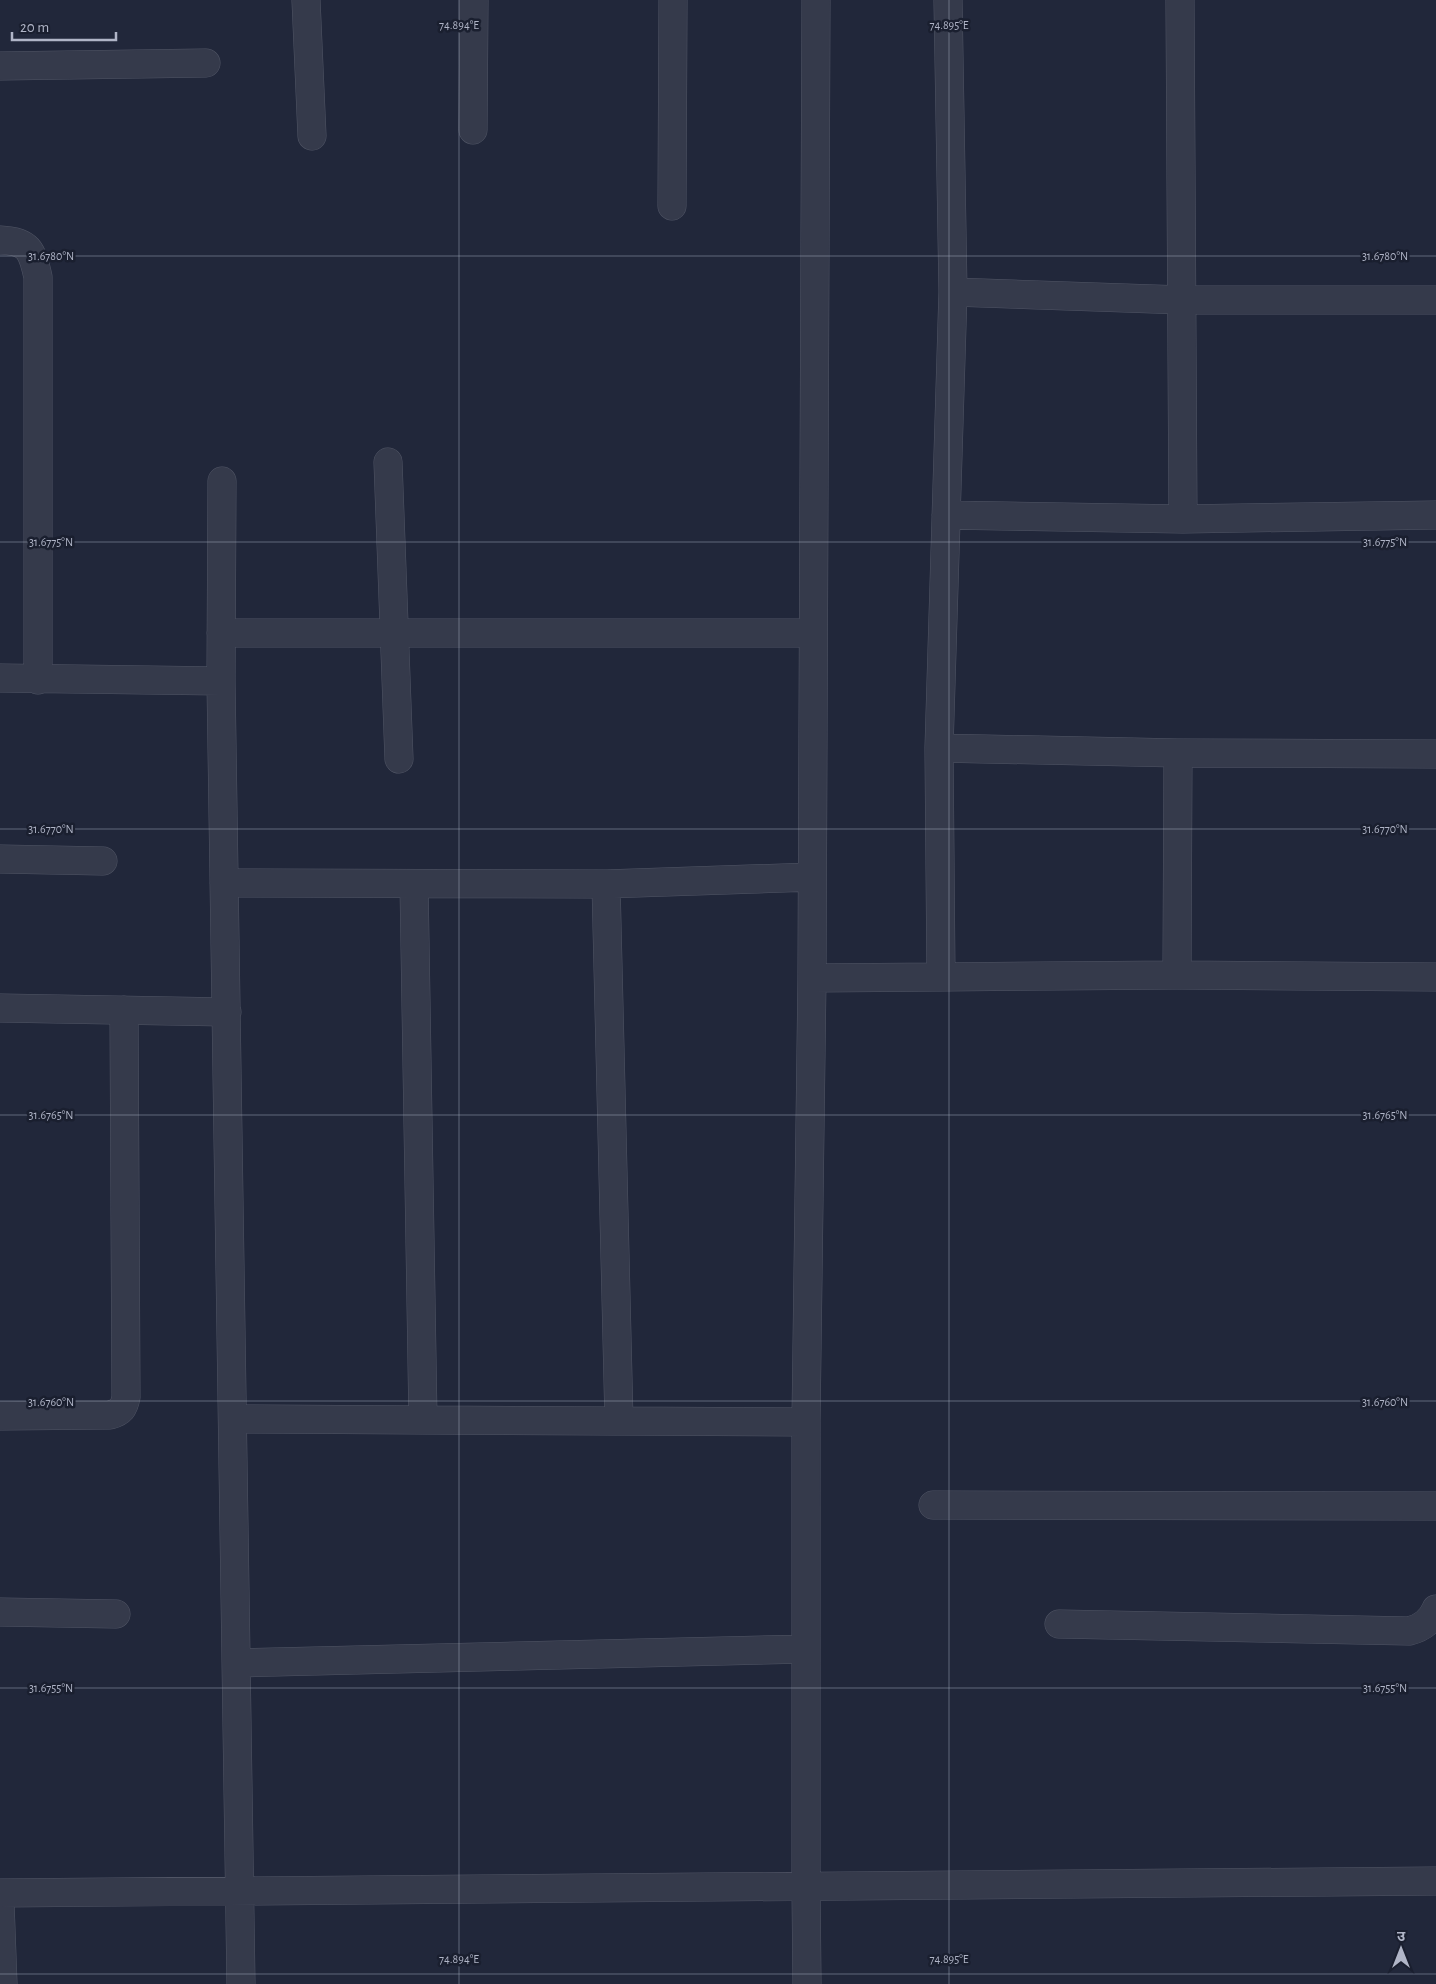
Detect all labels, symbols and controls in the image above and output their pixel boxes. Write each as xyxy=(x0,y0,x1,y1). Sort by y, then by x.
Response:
scale bar xyxy=(12,10,116,42)
text: 74.894°E xyxy=(439,19,479,31)
text: 74.895°E xyxy=(929,19,969,31)
text: 20 m xyxy=(20,20,49,35)
text: 31.6780°N xyxy=(28,250,74,262)
text: 31.6780°N xyxy=(1362,250,1408,262)
text: 31.6775°N xyxy=(29,536,73,548)
text: 31.6775°N xyxy=(1363,536,1407,548)
text: 31.6770°N xyxy=(28,823,74,835)
text: 31.6770°N xyxy=(1362,823,1408,835)
text: 31.6765°N xyxy=(29,1109,73,1121)
text: 31.6765°N xyxy=(1363,1109,1407,1121)
text: 31.6760°N xyxy=(28,1396,74,1408)
text: 31.6760°N xyxy=(1362,1396,1408,1408)
text: 31.6755°N xyxy=(29,1682,73,1694)
text: 31.6755°N xyxy=(1363,1682,1407,1694)
north arrow xyxy=(1376,1924,1426,1974)
text: उ xyxy=(1397,1930,1406,1944)
text: 74.894°E xyxy=(439,1953,479,1965)
text: 74.895°E xyxy=(929,1953,969,1965)

